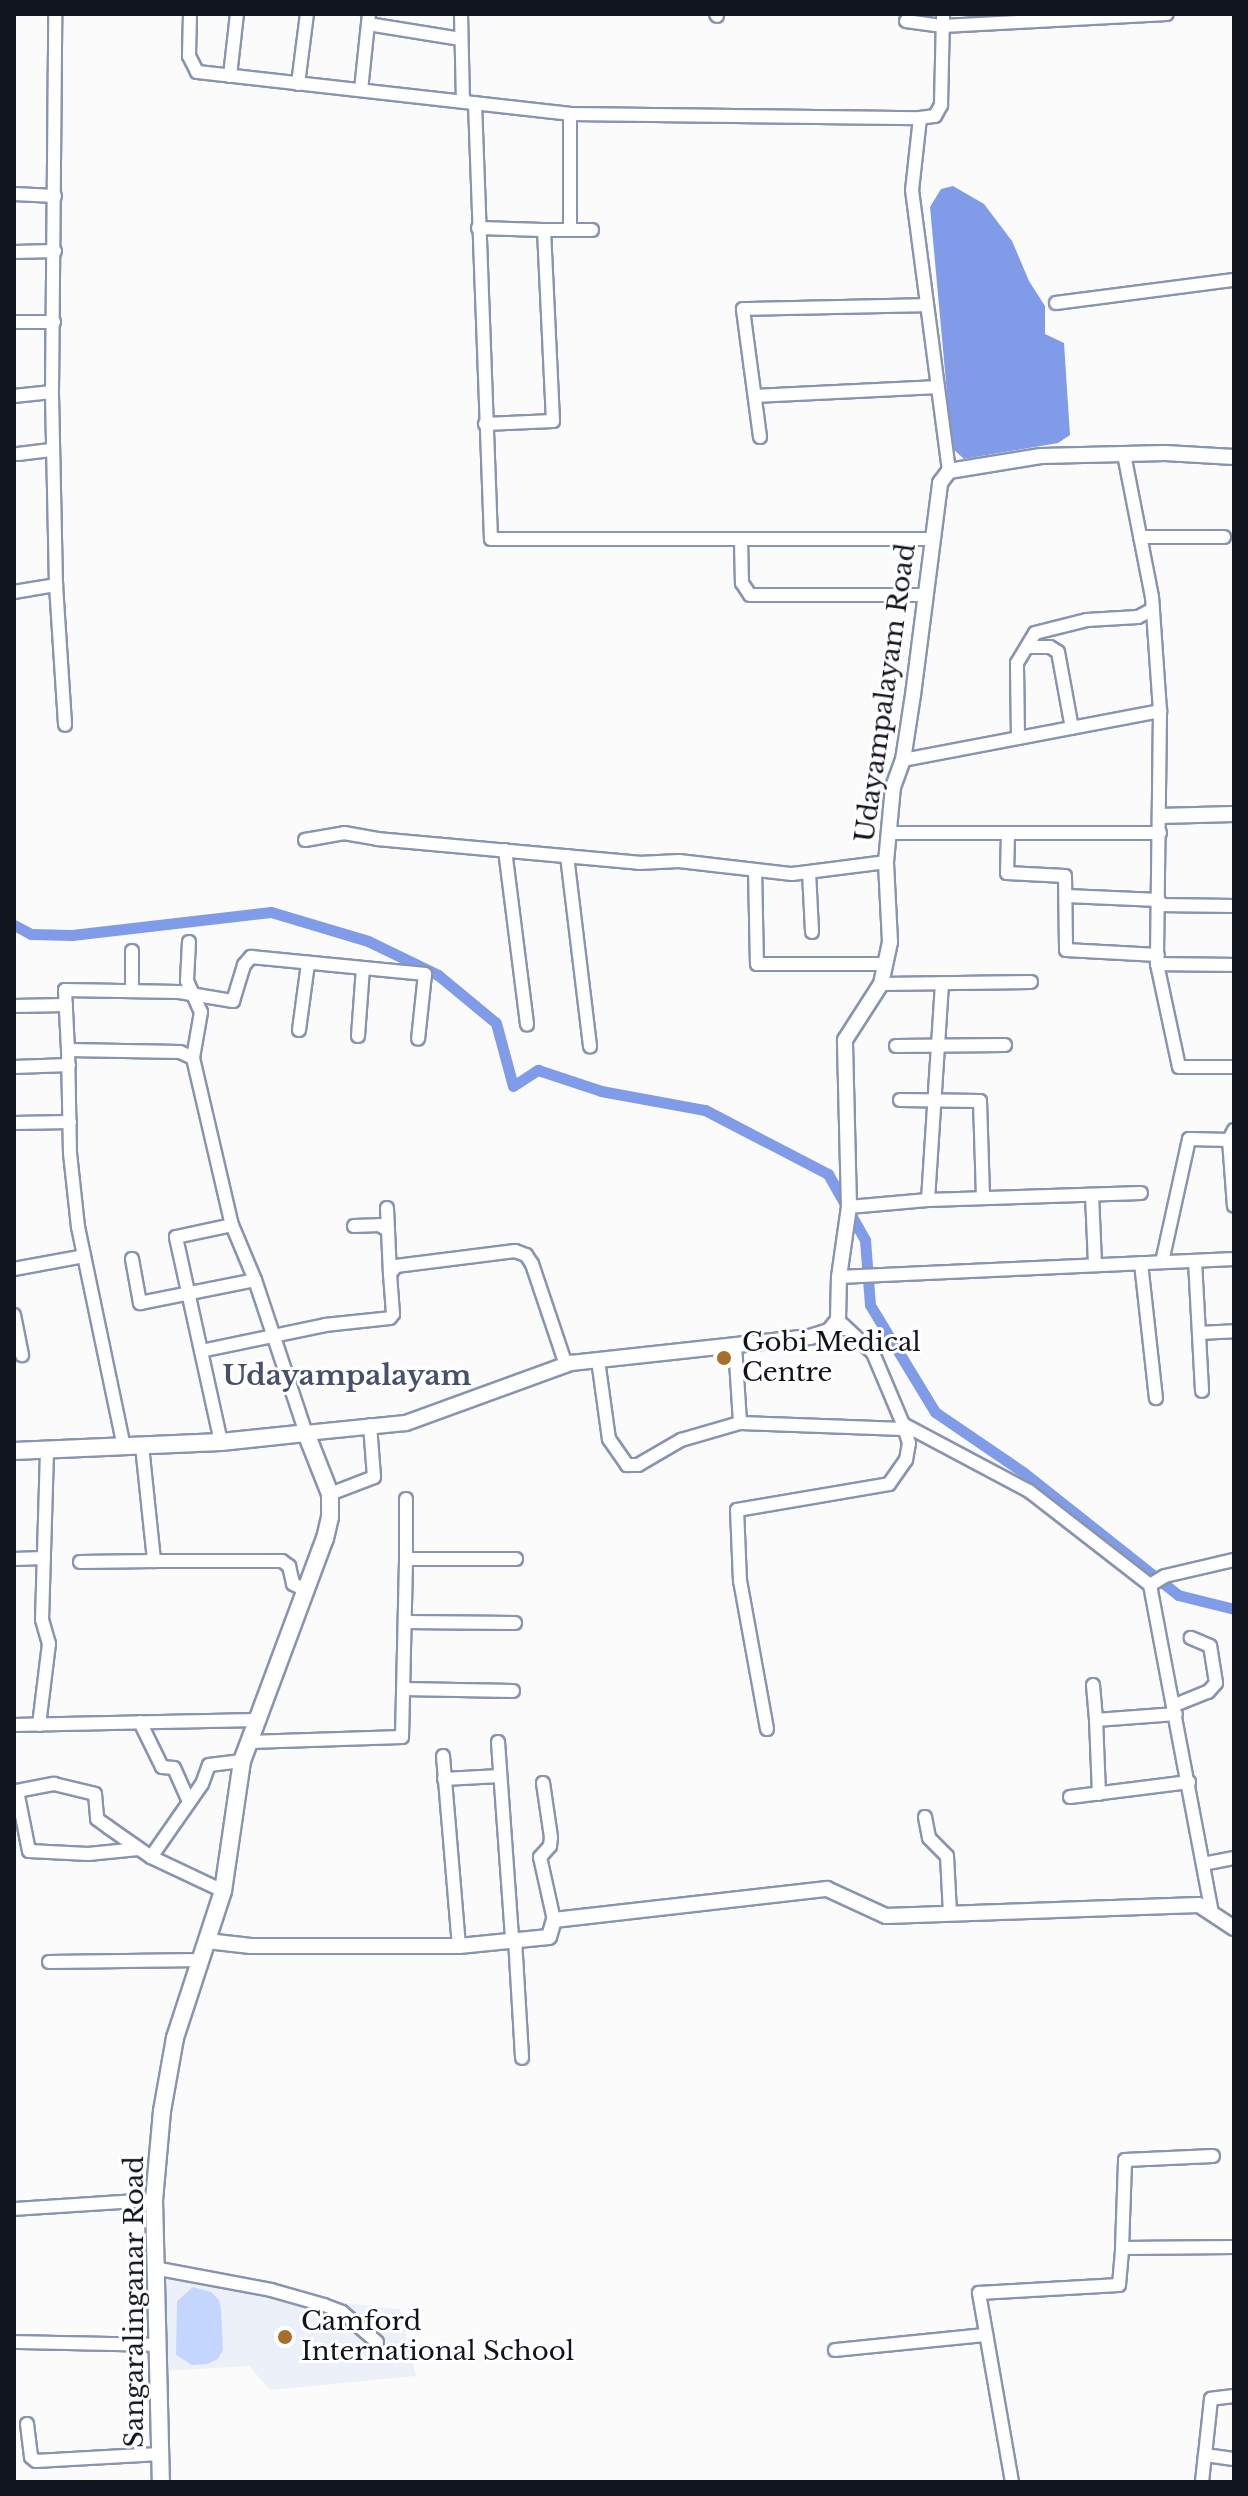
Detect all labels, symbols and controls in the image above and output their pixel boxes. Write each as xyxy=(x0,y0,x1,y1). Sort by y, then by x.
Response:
street label: Udayampalayam Road xyxy=(850,542,922,844)
place label: Gobi Medical Centre xyxy=(742,1327,921,1388)
marker: Gobi Medical Centre xyxy=(713,1347,735,1369)
district label: Udayampalayam xyxy=(222,1359,472,1393)
street label: Sangaralinganar Road xyxy=(119,2156,151,2448)
place label: Camford International School xyxy=(301,2306,574,2368)
marker: Camford International School xyxy=(276,2328,294,2346)

